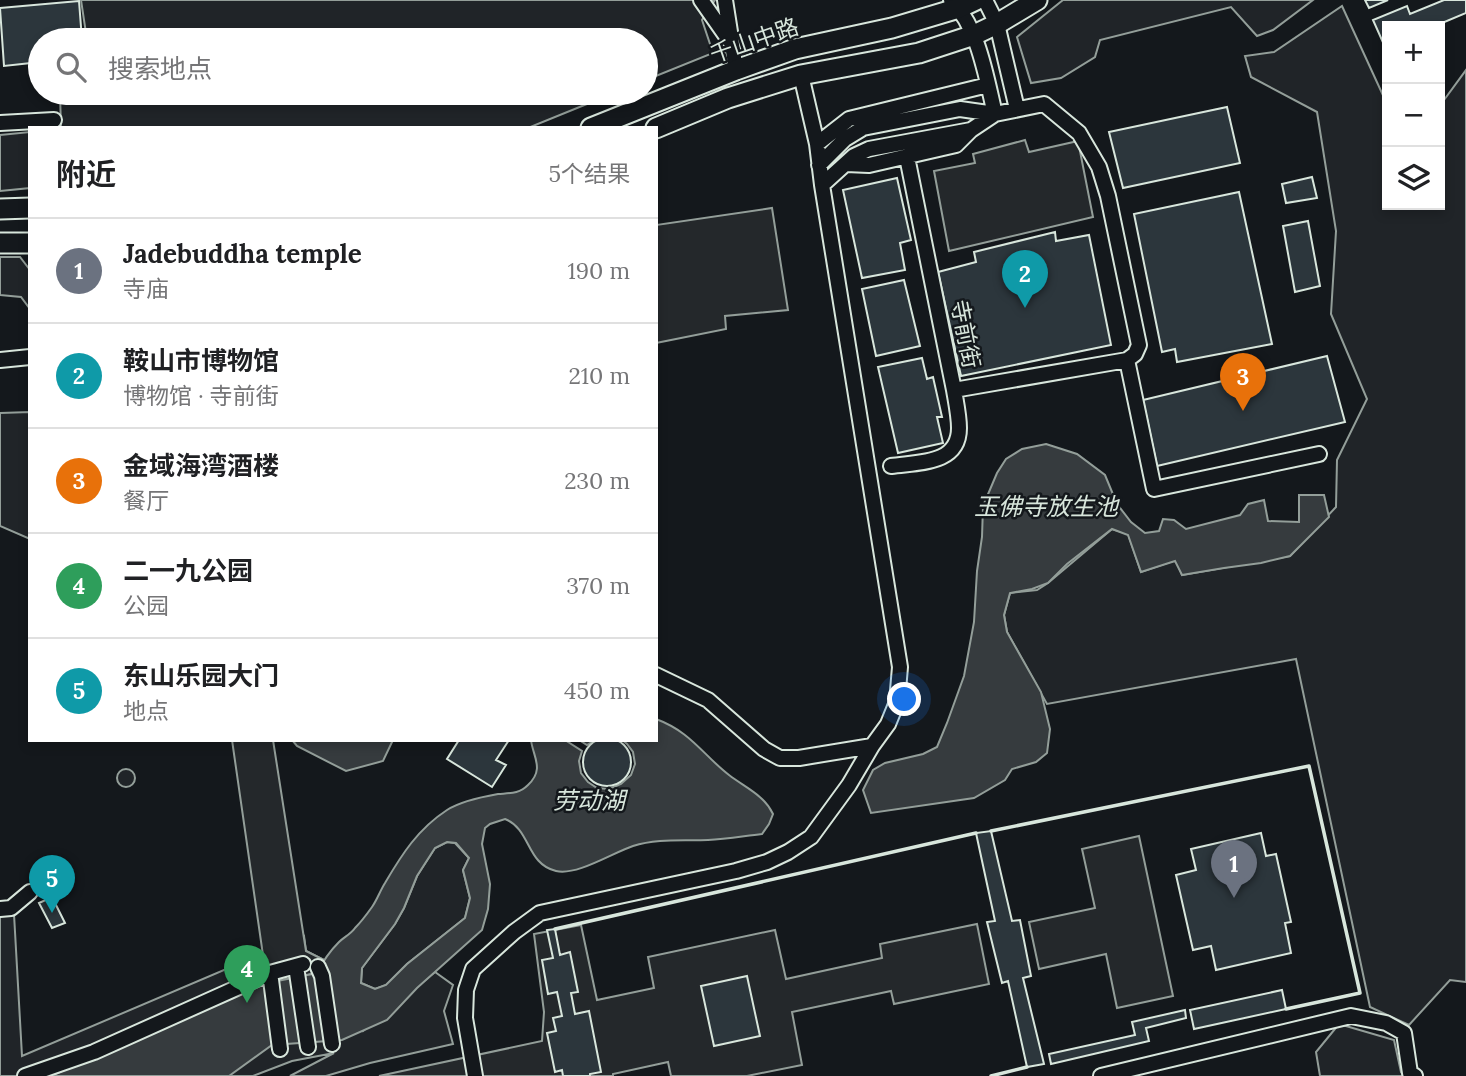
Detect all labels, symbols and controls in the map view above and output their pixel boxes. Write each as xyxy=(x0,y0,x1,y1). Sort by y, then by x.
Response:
street label: 千山中路 xyxy=(706,11,802,69)
map controls xyxy=(1382,21,1445,210)
button: + xyxy=(1382,21,1445,84)
search box xyxy=(28,28,658,105)
icon: search xyxy=(52,48,90,86)
text: 搜索地点 xyxy=(108,52,212,85)
button: − xyxy=(1382,84,1445,147)
button: layers xyxy=(1382,147,1445,210)
text: 附近 xyxy=(56,155,116,193)
text: 5个结果 xyxy=(548,159,630,188)
text: Jadebuddha temple xyxy=(123,237,362,270)
pin: 2 xyxy=(1002,250,1048,308)
text: 1 xyxy=(74,256,84,285)
text: 190 m xyxy=(567,256,630,285)
text: 寺庙 xyxy=(123,274,169,303)
street label: 寺前街 xyxy=(945,297,987,371)
text: 鞍山市博物馆 xyxy=(123,344,279,377)
pin: 3 xyxy=(1220,353,1266,411)
text: 2 xyxy=(73,361,85,390)
text: 210 m xyxy=(568,361,630,390)
text: 博物馆 · 寺前街 xyxy=(123,381,279,410)
text: 金域海湾酒楼 xyxy=(123,449,279,482)
text: 3 xyxy=(73,466,85,495)
text: 230 m xyxy=(564,466,630,495)
text: 餐厅 xyxy=(123,486,169,515)
water label: 玉佛寺放生池 xyxy=(974,491,1120,522)
text: 二一九公园 xyxy=(123,554,253,587)
text: 4 xyxy=(73,571,85,600)
text: 370 m xyxy=(566,571,630,600)
text: 公园 xyxy=(123,591,169,620)
text: 东山乐园大门 xyxy=(123,659,279,692)
text: 5 xyxy=(73,676,85,705)
text: 450 m xyxy=(564,676,630,705)
your location xyxy=(887,682,921,716)
text: 地点 xyxy=(123,696,169,725)
water label: 劳动湖 xyxy=(553,785,629,816)
pin: 1 xyxy=(1211,840,1257,898)
pin: 5 xyxy=(29,855,75,913)
pin: 4 xyxy=(224,945,270,1003)

